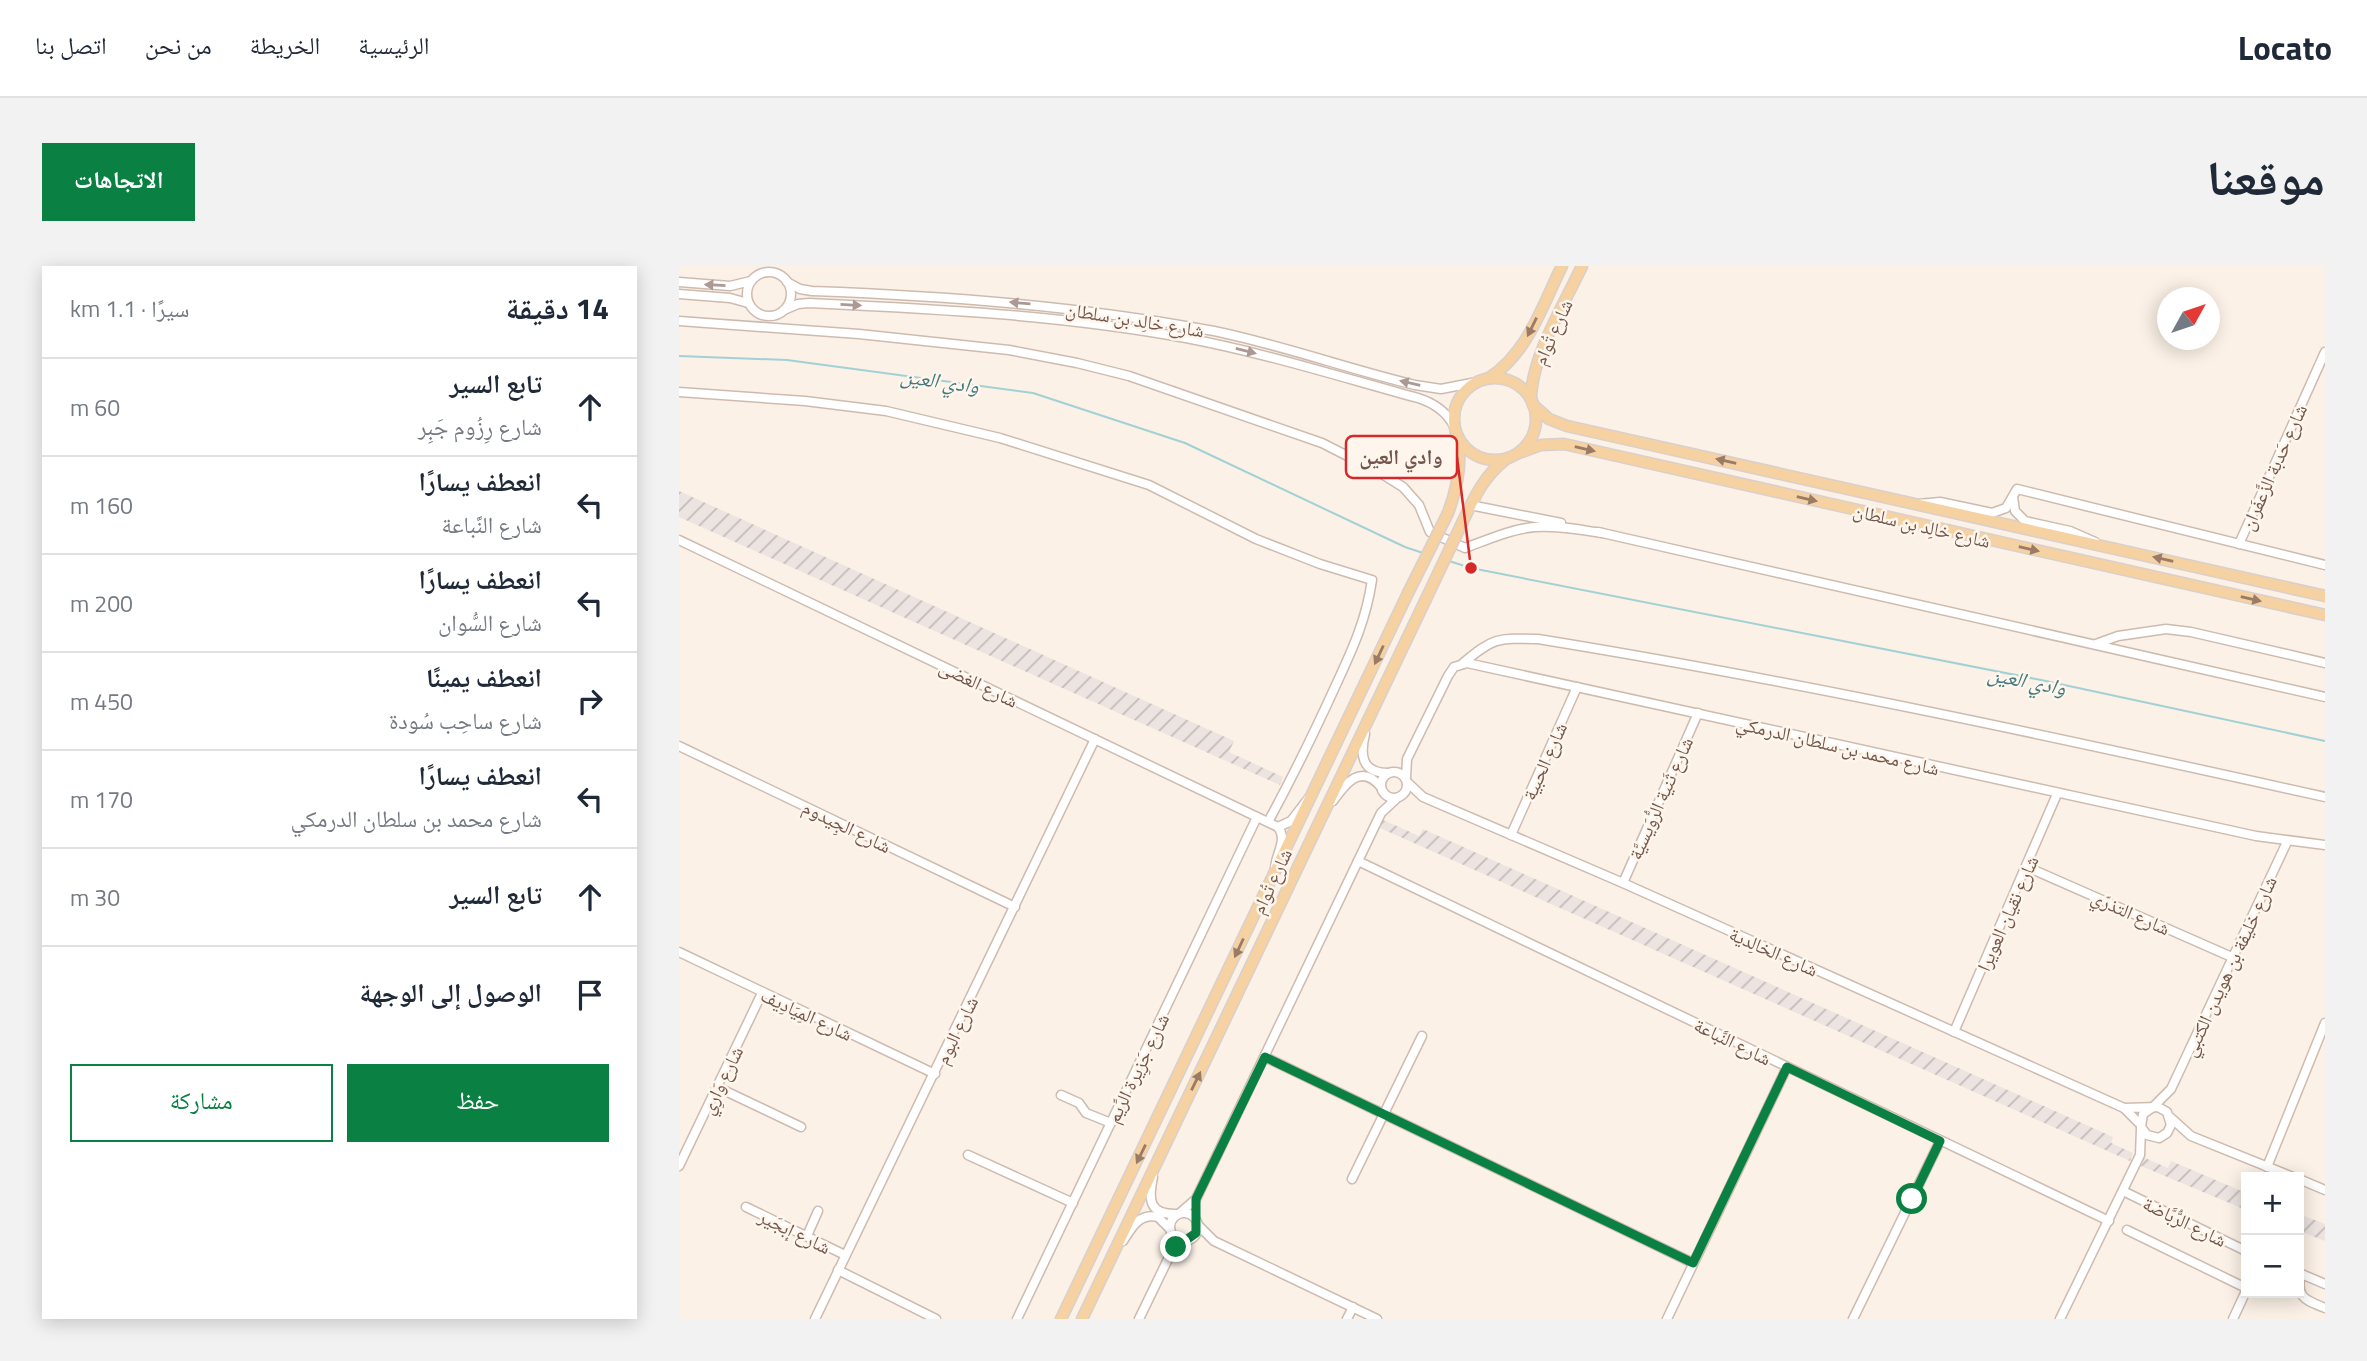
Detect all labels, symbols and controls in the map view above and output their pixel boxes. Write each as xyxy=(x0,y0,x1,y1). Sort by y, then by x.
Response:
text: Locato xyxy=(2238,23,2332,73)
text: اتصل بنا xyxy=(35,27,107,63)
text: من نحن xyxy=(145,27,212,63)
text: الخريطة xyxy=(250,27,320,63)
text: الرئيسية xyxy=(358,27,429,63)
text: موقعنا xyxy=(2207,139,2325,214)
button: الاتجاهات xyxy=(42,143,195,221)
one-way arrow xyxy=(704,279,726,290)
text: 14 دقيقة xyxy=(506,285,609,331)
north arrow xyxy=(2157,287,2220,350)
text: سيرًا · 1.1 km xyxy=(70,291,189,326)
street label: شارع خالِد بن سلطان xyxy=(1064,294,1206,344)
street label: شارع تُوام xyxy=(1525,294,1579,370)
one-way arrow xyxy=(1009,297,1031,308)
one-way arrow xyxy=(840,299,862,310)
one-way arrow xyxy=(1526,317,1537,338)
one-way arrow xyxy=(1235,346,1257,357)
water label: وادي العين xyxy=(898,359,982,403)
text: تابع السير xyxy=(450,364,542,403)
one-way arrow xyxy=(1399,378,1421,389)
icon: ahead xyxy=(571,388,609,426)
text: 60 m xyxy=(70,390,120,425)
street label: شارع حَدبة الزَّعفَران xyxy=(2232,399,2314,535)
text: شارع رِزُوم جَبِر xyxy=(418,409,542,444)
callout: وادي العين xyxy=(1346,436,1457,478)
text: وادي العين xyxy=(1359,440,1443,473)
one-way arrow xyxy=(1574,444,1596,455)
one-way arrow xyxy=(1715,455,1737,466)
text: انعطف يسارًا xyxy=(418,462,542,501)
icon: left xyxy=(571,486,609,524)
text: 160 m xyxy=(70,488,133,523)
one-way arrow xyxy=(1797,493,1819,504)
street label: شارع خالِد بن سلطان xyxy=(1851,495,1993,555)
text: شارع النَّباعة xyxy=(442,507,542,542)
one-way arrow xyxy=(2018,544,2040,555)
one-way arrow xyxy=(2152,554,2174,565)
text: انعطف يسارًا xyxy=(418,560,542,599)
icon: left xyxy=(571,584,609,622)
text: 200 m xyxy=(70,586,133,621)
one-way arrow xyxy=(2240,594,2262,605)
text: شارع السُّوان xyxy=(438,605,542,640)
one-way arrow xyxy=(1373,644,1384,665)
street label: شارع الغضى xyxy=(935,651,1023,715)
water label: وادي العين xyxy=(1985,657,2069,705)
text: انعطف يمينًا xyxy=(426,658,542,697)
icon: right xyxy=(571,682,609,720)
text: 450 m xyxy=(70,684,133,719)
text: شارع ساحِب سُودة xyxy=(389,703,542,738)
street label: شارع محمد بن سلطان الدرمكي xyxy=(1733,708,1942,784)
street label: شارع الحبية xyxy=(1514,717,1574,805)
street label: شارع ثَنية الرُّوَيسيَّة xyxy=(1620,732,1700,864)
text: انعطف يسارًا xyxy=(418,756,542,795)
icon: left xyxy=(571,780,609,818)
text: 170 m xyxy=(70,782,133,817)
street label: شارع الجِيدوم xyxy=(798,792,896,860)
text: شارع محمد بن سلطان الدرمكي xyxy=(291,801,542,836)
street label: شارع تُوام xyxy=(1243,843,1299,919)
street label: شارع نقيان العويرا xyxy=(1969,851,2045,975)
street label: شارع خليفة بن هويدن الكتبي xyxy=(2174,871,2285,1062)
text: تابع السير xyxy=(450,875,542,914)
icon: ahead xyxy=(571,878,609,916)
text: 30 m xyxy=(70,880,120,915)
street label: شارع التذرّي xyxy=(2086,882,2175,944)
street label: شارع الخالِدية xyxy=(1725,919,1823,983)
one-way arrow xyxy=(1233,938,1244,959)
text: الوصول إلى الوجهة xyxy=(360,973,542,1012)
icon: arrive xyxy=(571,976,609,1014)
street label: شارع المِيَادِيف xyxy=(756,980,858,1048)
street label: شارع البوم xyxy=(927,991,985,1069)
street label: شارع جَزِيرة الرِّيم xyxy=(1098,1008,1177,1128)
street label: شارع النَّباعة xyxy=(1689,1010,1777,1072)
street label: شارع وَارِي xyxy=(692,1041,752,1120)
button: مشاركة xyxy=(70,1064,333,1142)
button: حفظ xyxy=(347,1064,609,1142)
one-way arrow xyxy=(1190,1071,1202,1091)
one-way arrow xyxy=(1135,1144,1147,1164)
map controls xyxy=(2241,1172,2304,1298)
button: + xyxy=(2241,1172,2304,1235)
route start xyxy=(1896,1183,1927,1214)
street label: شارع الرُّبَّاضة xyxy=(2138,1188,2232,1254)
street label: شارع إبجَير xyxy=(753,1201,836,1261)
route end xyxy=(1160,1231,1191,1262)
button: − xyxy=(2241,1235,2304,1298)

